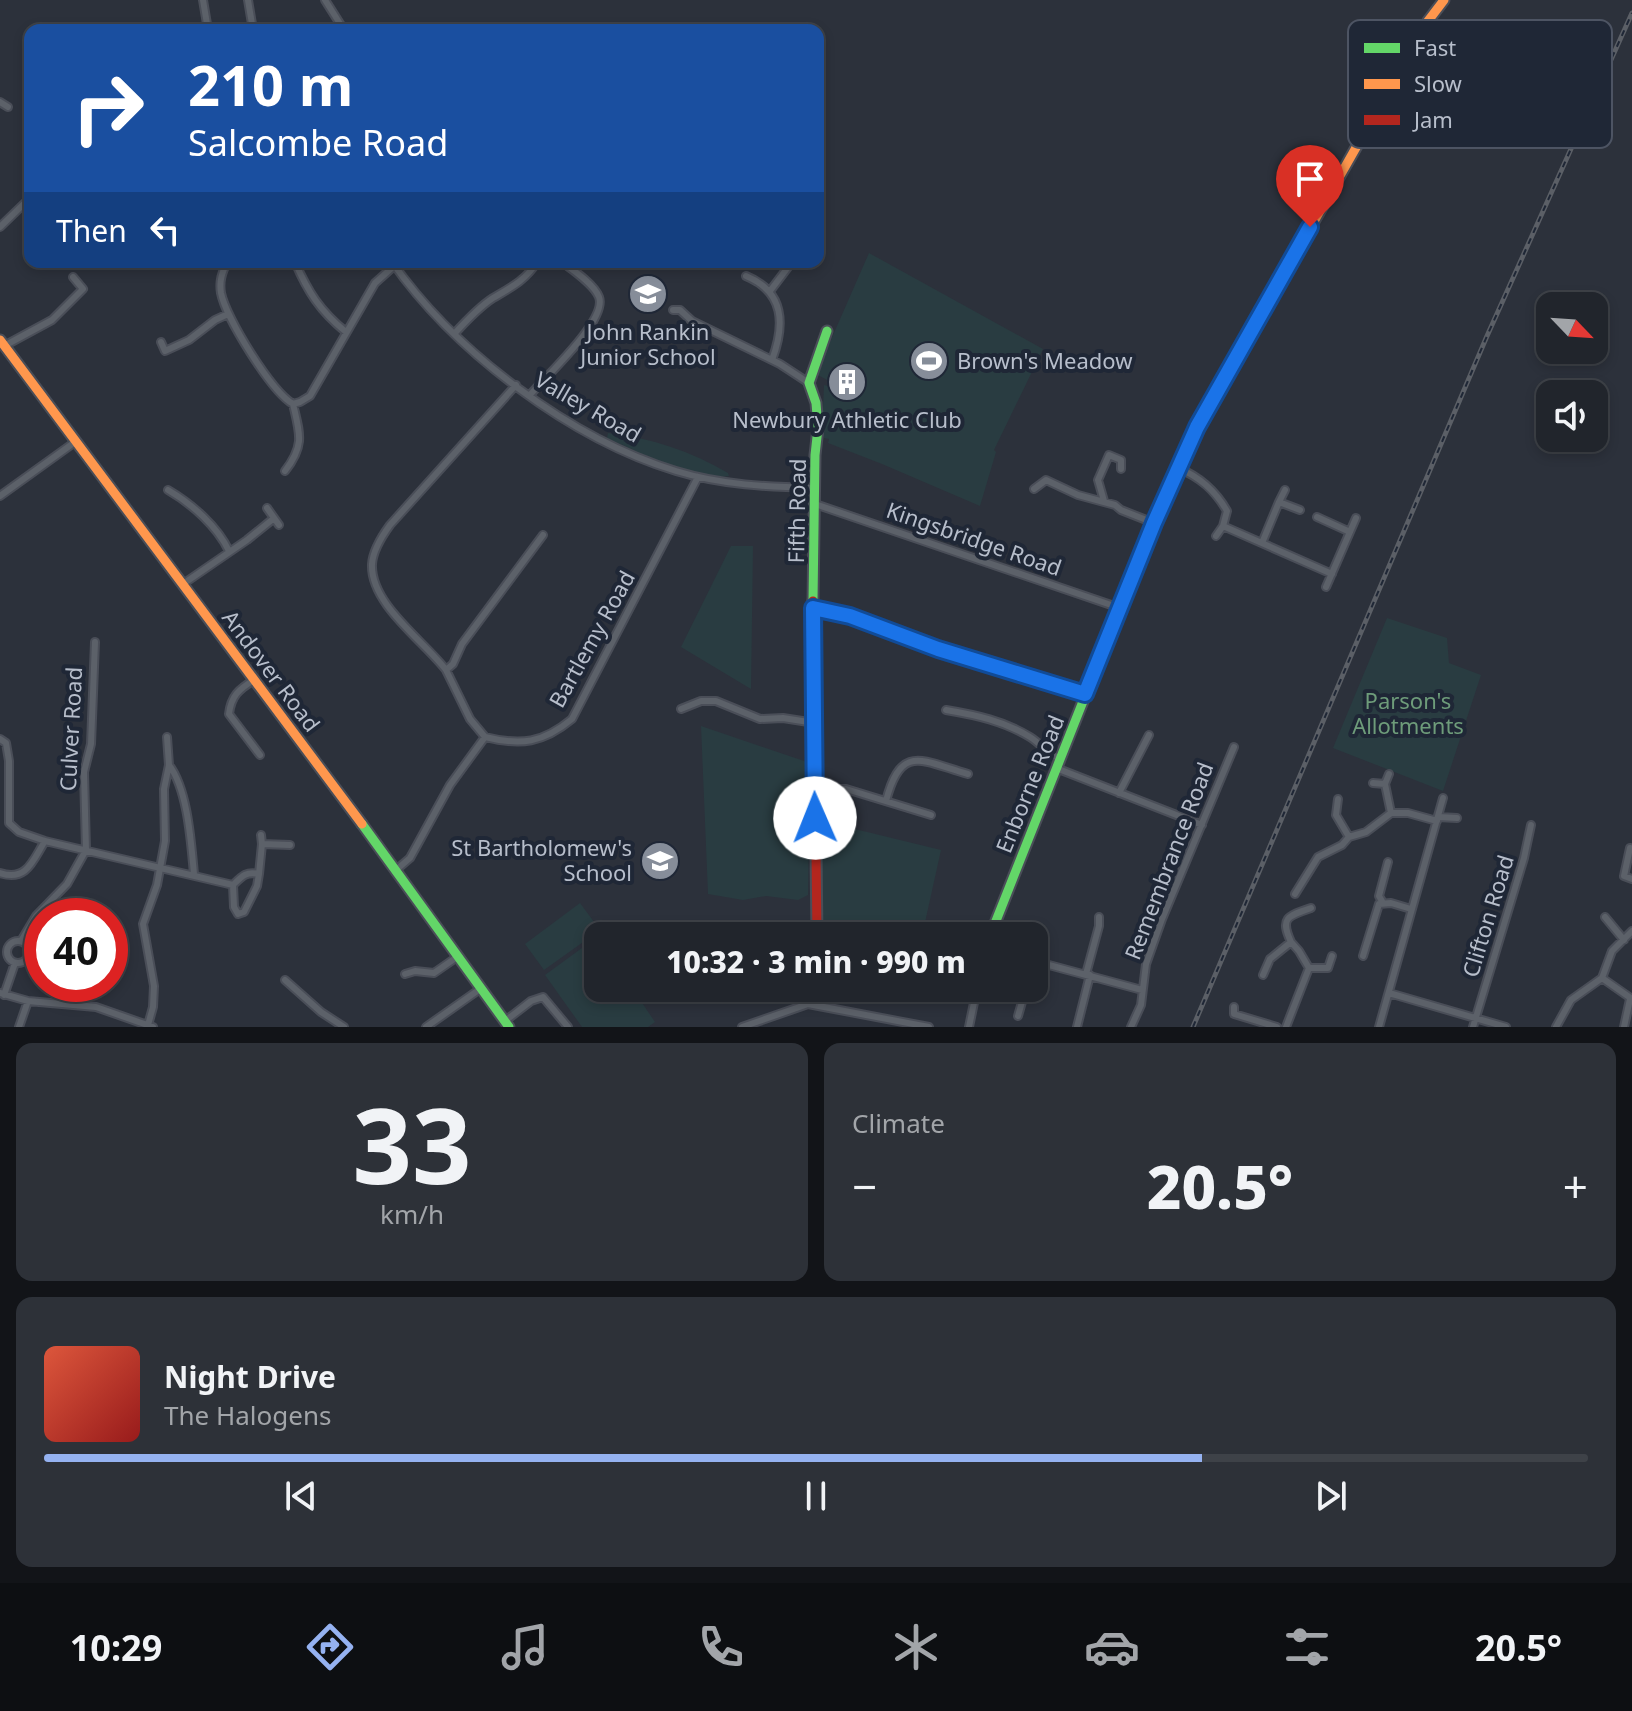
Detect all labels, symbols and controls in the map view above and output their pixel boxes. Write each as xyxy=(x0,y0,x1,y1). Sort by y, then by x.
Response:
legend xyxy=(1348,20,1612,148)
text: Fast xyxy=(1414,32,1456,62)
text: 210 m xyxy=(188,46,353,122)
icon: right xyxy=(56,56,160,160)
text: Slow xyxy=(1414,68,1463,98)
text: Jam xyxy=(1412,104,1453,134)
text: Salcombe Road xyxy=(188,118,448,167)
pin xyxy=(1276,145,1344,227)
icon: arrive xyxy=(1288,157,1332,201)
icon: left xyxy=(143,208,187,252)
text: Then xyxy=(56,210,127,251)
school or university icon: John Rankin Junior School xyxy=(627,273,669,315)
north arrow xyxy=(1536,292,1608,364)
map controls xyxy=(1536,292,1608,452)
place label: John Rankin Junior School xyxy=(578,316,716,371)
sports icon: Brown's Meadow xyxy=(908,340,950,382)
place label: Brown's Meadow xyxy=(957,345,1133,375)
building icon: Newbury Athletic Club xyxy=(826,361,868,403)
street label: Valley Road xyxy=(530,364,647,449)
button: sound xyxy=(1536,380,1608,452)
place label: Newbury Athletic Club xyxy=(732,404,962,434)
street label: Fifth Road xyxy=(780,458,812,564)
street label: Kingsbridge Road xyxy=(883,494,1066,582)
street label: Bartlemy Road xyxy=(541,565,641,712)
street label: Andover Road xyxy=(216,603,328,737)
street label: Culver Road xyxy=(52,666,88,792)
park label: Parson's Allotments xyxy=(1352,685,1464,740)
street label: Enborne Road xyxy=(988,710,1070,857)
street label: Remembrance Road xyxy=(1117,758,1220,964)
position arrow xyxy=(773,776,857,860)
place label: St Bartholomew's School xyxy=(451,832,632,887)
school or university icon: St Bartholomew's School xyxy=(639,840,681,882)
street label: Clifton Road xyxy=(1454,851,1520,980)
speed limit sign: 40 xyxy=(24,898,128,1002)
text: 10:32 · 3 min · 990 m xyxy=(666,941,966,982)
text: 33 xyxy=(353,1073,471,1214)
text: Climate xyxy=(852,1105,945,1141)
text: 20.5° xyxy=(1147,1145,1293,1227)
text: − xyxy=(852,1156,877,1216)
text: + xyxy=(1563,1156,1588,1216)
text: km/h xyxy=(380,1196,444,1232)
text: Night Drive xyxy=(164,1356,336,1397)
text: The Halogens xyxy=(164,1397,331,1433)
icon: previous xyxy=(279,1474,323,1518)
icon: pause xyxy=(794,1474,838,1518)
icon: next xyxy=(1309,1474,1353,1518)
icon: directions xyxy=(302,1619,358,1675)
icon: music xyxy=(497,1619,553,1675)
icon: phone xyxy=(693,1619,749,1675)
icon: climate xyxy=(888,1619,944,1675)
icon: car xyxy=(1084,1619,1140,1675)
icon: filters xyxy=(1279,1619,1335,1675)
text: 10:29 xyxy=(70,1623,162,1672)
text: 20.5° xyxy=(1475,1623,1562,1672)

